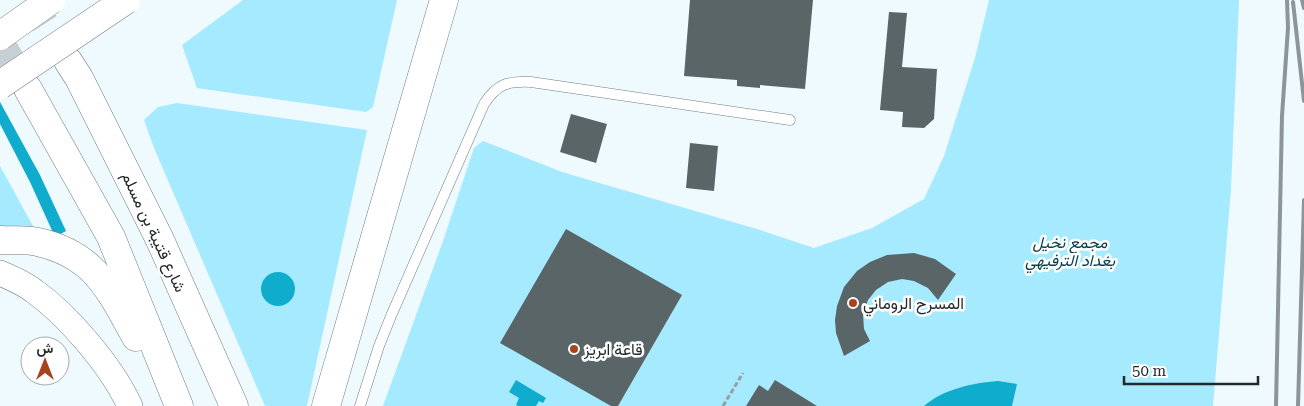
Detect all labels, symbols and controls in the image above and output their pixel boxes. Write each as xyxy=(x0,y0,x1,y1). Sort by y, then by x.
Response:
street label: شارع قتيبة بن مسلم xyxy=(116,169,190,296)
park label: مجمع نخيل بغداد الترفيهي xyxy=(1025,233,1116,274)
place label: المسرح الروماني xyxy=(863,294,964,317)
marker: المسرح الروماني xyxy=(847,297,859,309)
north arrow xyxy=(20,336,70,386)
text: ش xyxy=(37,340,54,357)
place label: قاعة ابريز xyxy=(583,340,643,360)
marker: قاعة ابريز xyxy=(568,343,580,355)
scale bar xyxy=(1124,354,1258,386)
text: 50 m xyxy=(1132,362,1167,380)

